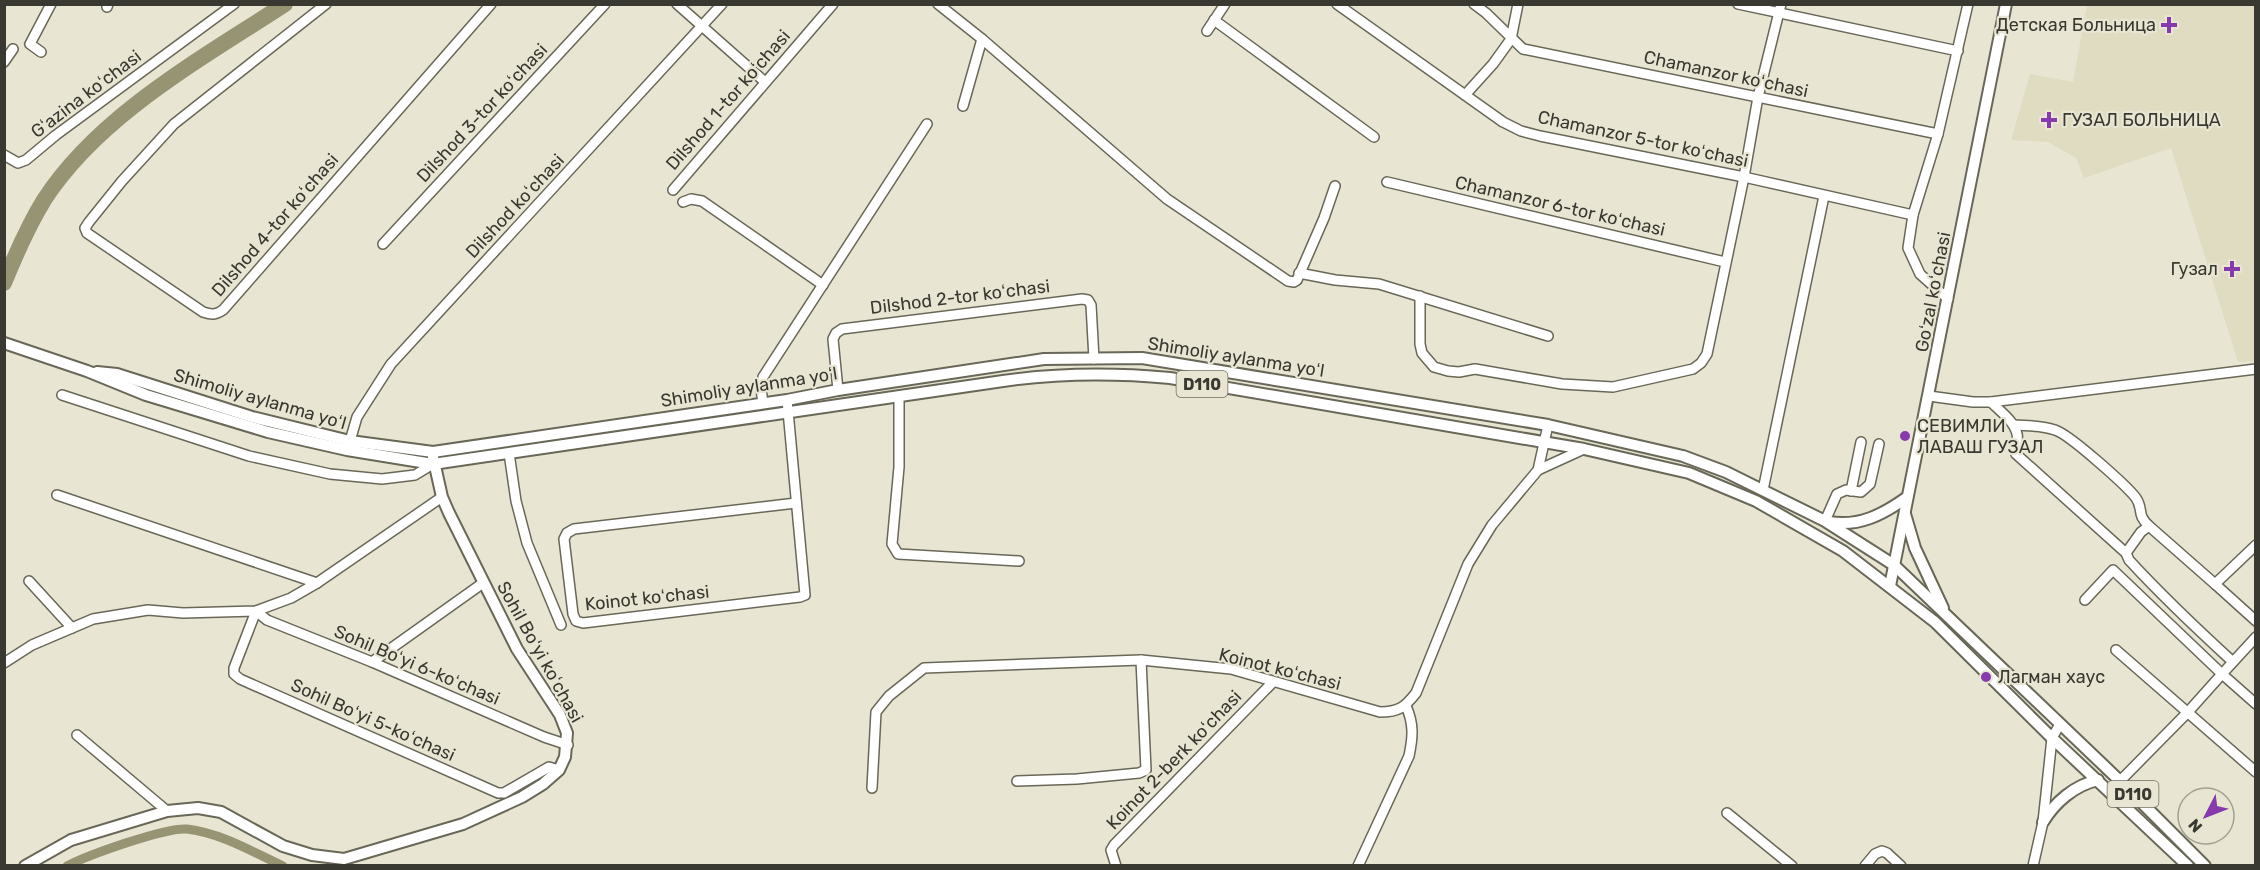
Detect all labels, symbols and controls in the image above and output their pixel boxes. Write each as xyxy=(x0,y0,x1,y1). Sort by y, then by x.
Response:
place label: Детская Больница xyxy=(1996,14,2156,36)
marker: Детская Больница xyxy=(2160,16,2178,34)
street label: Dilshod 1-tor koʻchasi xyxy=(661,25,795,175)
street label: Dilshod 3-tor koʻchasi xyxy=(412,39,552,187)
street label: Gʻazina koʻchasi xyxy=(26,45,146,143)
street label: Chamanzor koʻchasi xyxy=(1642,46,1810,102)
street label: Chamanzor 5-tor koʻchasi xyxy=(1536,106,1750,172)
place label: ГУЗАЛ БОЛЬНИЦА xyxy=(2062,109,2221,131)
marker: ГУЗАЛ БОЛЬНИЦА xyxy=(2040,111,2058,129)
street label: Dilshod 4-tor koʻchasi xyxy=(207,149,343,301)
street label: Dilshod koʻchasi xyxy=(461,149,569,263)
street label: Chamanzor 6-tor koʻchasi xyxy=(1453,171,1667,241)
street label: Goʻzal koʻchasi xyxy=(1911,230,1955,354)
place label: Гузал xyxy=(2171,258,2218,280)
marker: Гузал xyxy=(2223,260,2241,278)
street label: Dilshod 2-tor koʻchasi xyxy=(869,275,1051,319)
street label: Shimoliy aylanma yoʻl xyxy=(1146,332,1326,382)
street label: Shimoliy aylanma yoʻl xyxy=(659,362,839,412)
street label: Shimoliy aylanma yoʻl xyxy=(171,364,349,434)
road number: D110 xyxy=(1176,371,1228,397)
place label: СЕВИМЛИ ЛАВАШ ГУЗАЛ xyxy=(1917,415,2043,458)
marker: СЕВИМЛИ ЛАВАШ ГУЗАЛ xyxy=(1898,429,1912,443)
street label: Sohil Boʻyi koʻchasi xyxy=(492,577,588,727)
street label: Koinot koʻchasi xyxy=(584,581,710,615)
street label: Sohil Boʻyi 6-koʻchasi xyxy=(331,620,503,710)
street label: Koinot koʻchasi xyxy=(1217,643,1343,695)
place label: Лагман хаус xyxy=(1998,666,2105,688)
marker: Лагман хаус xyxy=(1979,670,1993,684)
street label: Sohil Boʻyi 5-koʻchasi xyxy=(287,674,459,766)
street label: Koinot 2-berk koʻchasi xyxy=(1102,686,1246,834)
road number: D110 xyxy=(2108,781,2158,807)
north arrow xyxy=(2176,786,2236,846)
text: N xyxy=(2184,815,2206,836)

